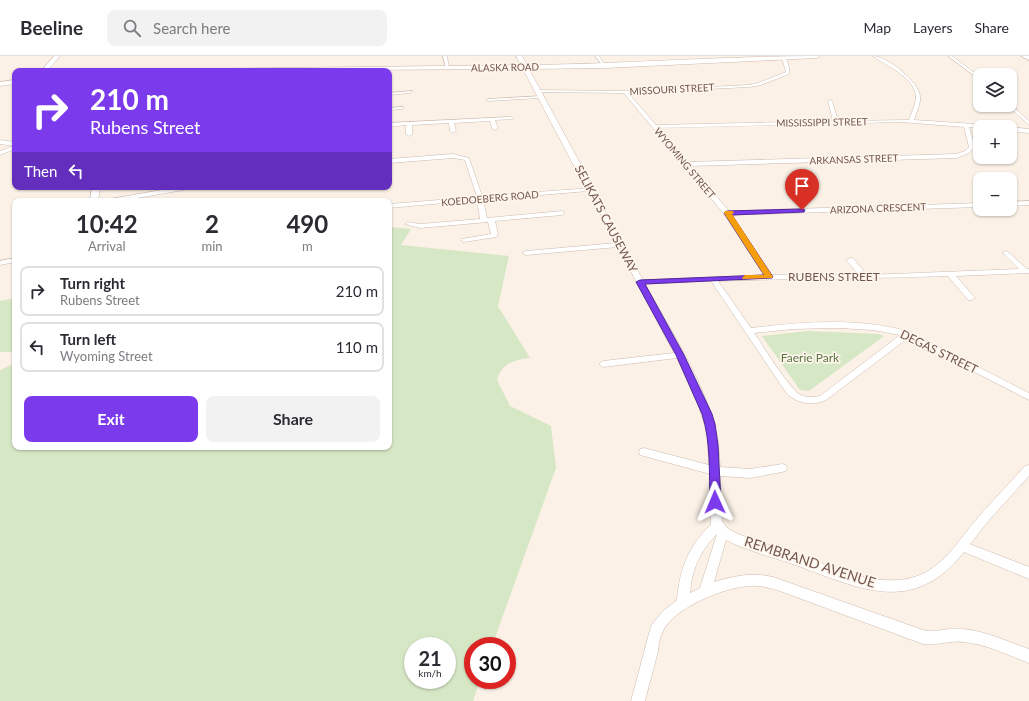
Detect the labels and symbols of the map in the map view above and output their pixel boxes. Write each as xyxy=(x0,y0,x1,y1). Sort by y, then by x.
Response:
street label: ALASKA ROAD xyxy=(471,60,540,74)
street label: MISSOURI STREET xyxy=(629,81,715,97)
street label: MISSISSIPPI STREET xyxy=(776,115,868,129)
street label: WYOMING STREET xyxy=(652,125,718,201)
street label: ARKANSAS STREET xyxy=(809,151,899,167)
street label: SELIKATS CAUSEWAY xyxy=(572,162,641,276)
pin xyxy=(785,169,819,210)
street label: KOEDOEBERG ROAD xyxy=(441,188,540,208)
street label: ARIZONA CRESCENT xyxy=(830,200,927,216)
street label: RUBENS STREET xyxy=(788,269,880,284)
street label: DEGAS STREET xyxy=(898,326,980,377)
park label: Faerie Park xyxy=(781,350,840,365)
position arrow xyxy=(694,481,736,523)
street label: REMBRAND AVENUE xyxy=(742,532,878,591)
speed limit sign: 30 xyxy=(464,637,516,689)

